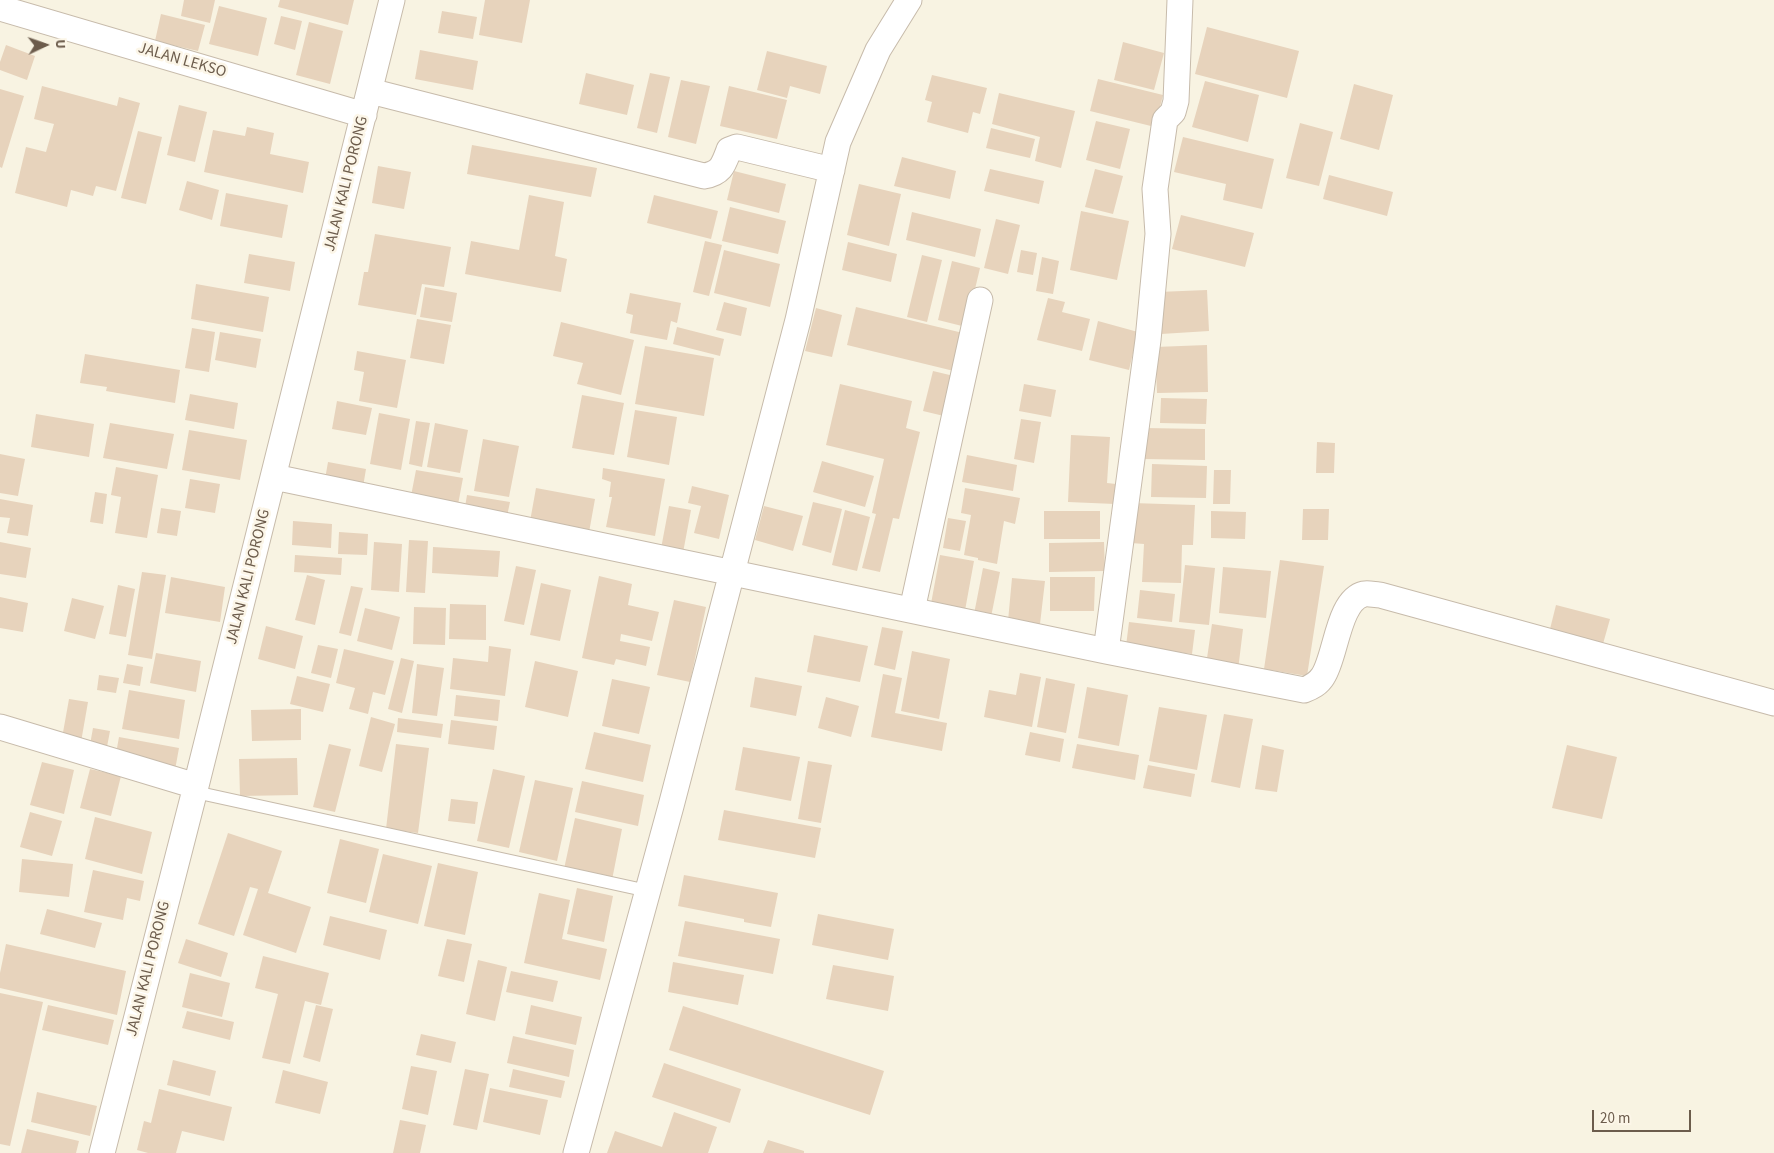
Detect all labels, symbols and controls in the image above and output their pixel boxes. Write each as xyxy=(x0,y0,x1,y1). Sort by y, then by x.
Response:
north arrow xyxy=(20,20,70,70)
text: U xyxy=(50,39,70,49)
street label: JALAN LEKSO xyxy=(136,39,228,83)
street label: JALAN KALI PORONG xyxy=(321,114,373,254)
street label: JALAN KALI PORONG xyxy=(223,507,275,647)
street label: JALAN KALI PORONG xyxy=(123,899,175,1039)
scale bar xyxy=(1594,1100,1693,1132)
text: 20 m xyxy=(1600,1108,1630,1129)

